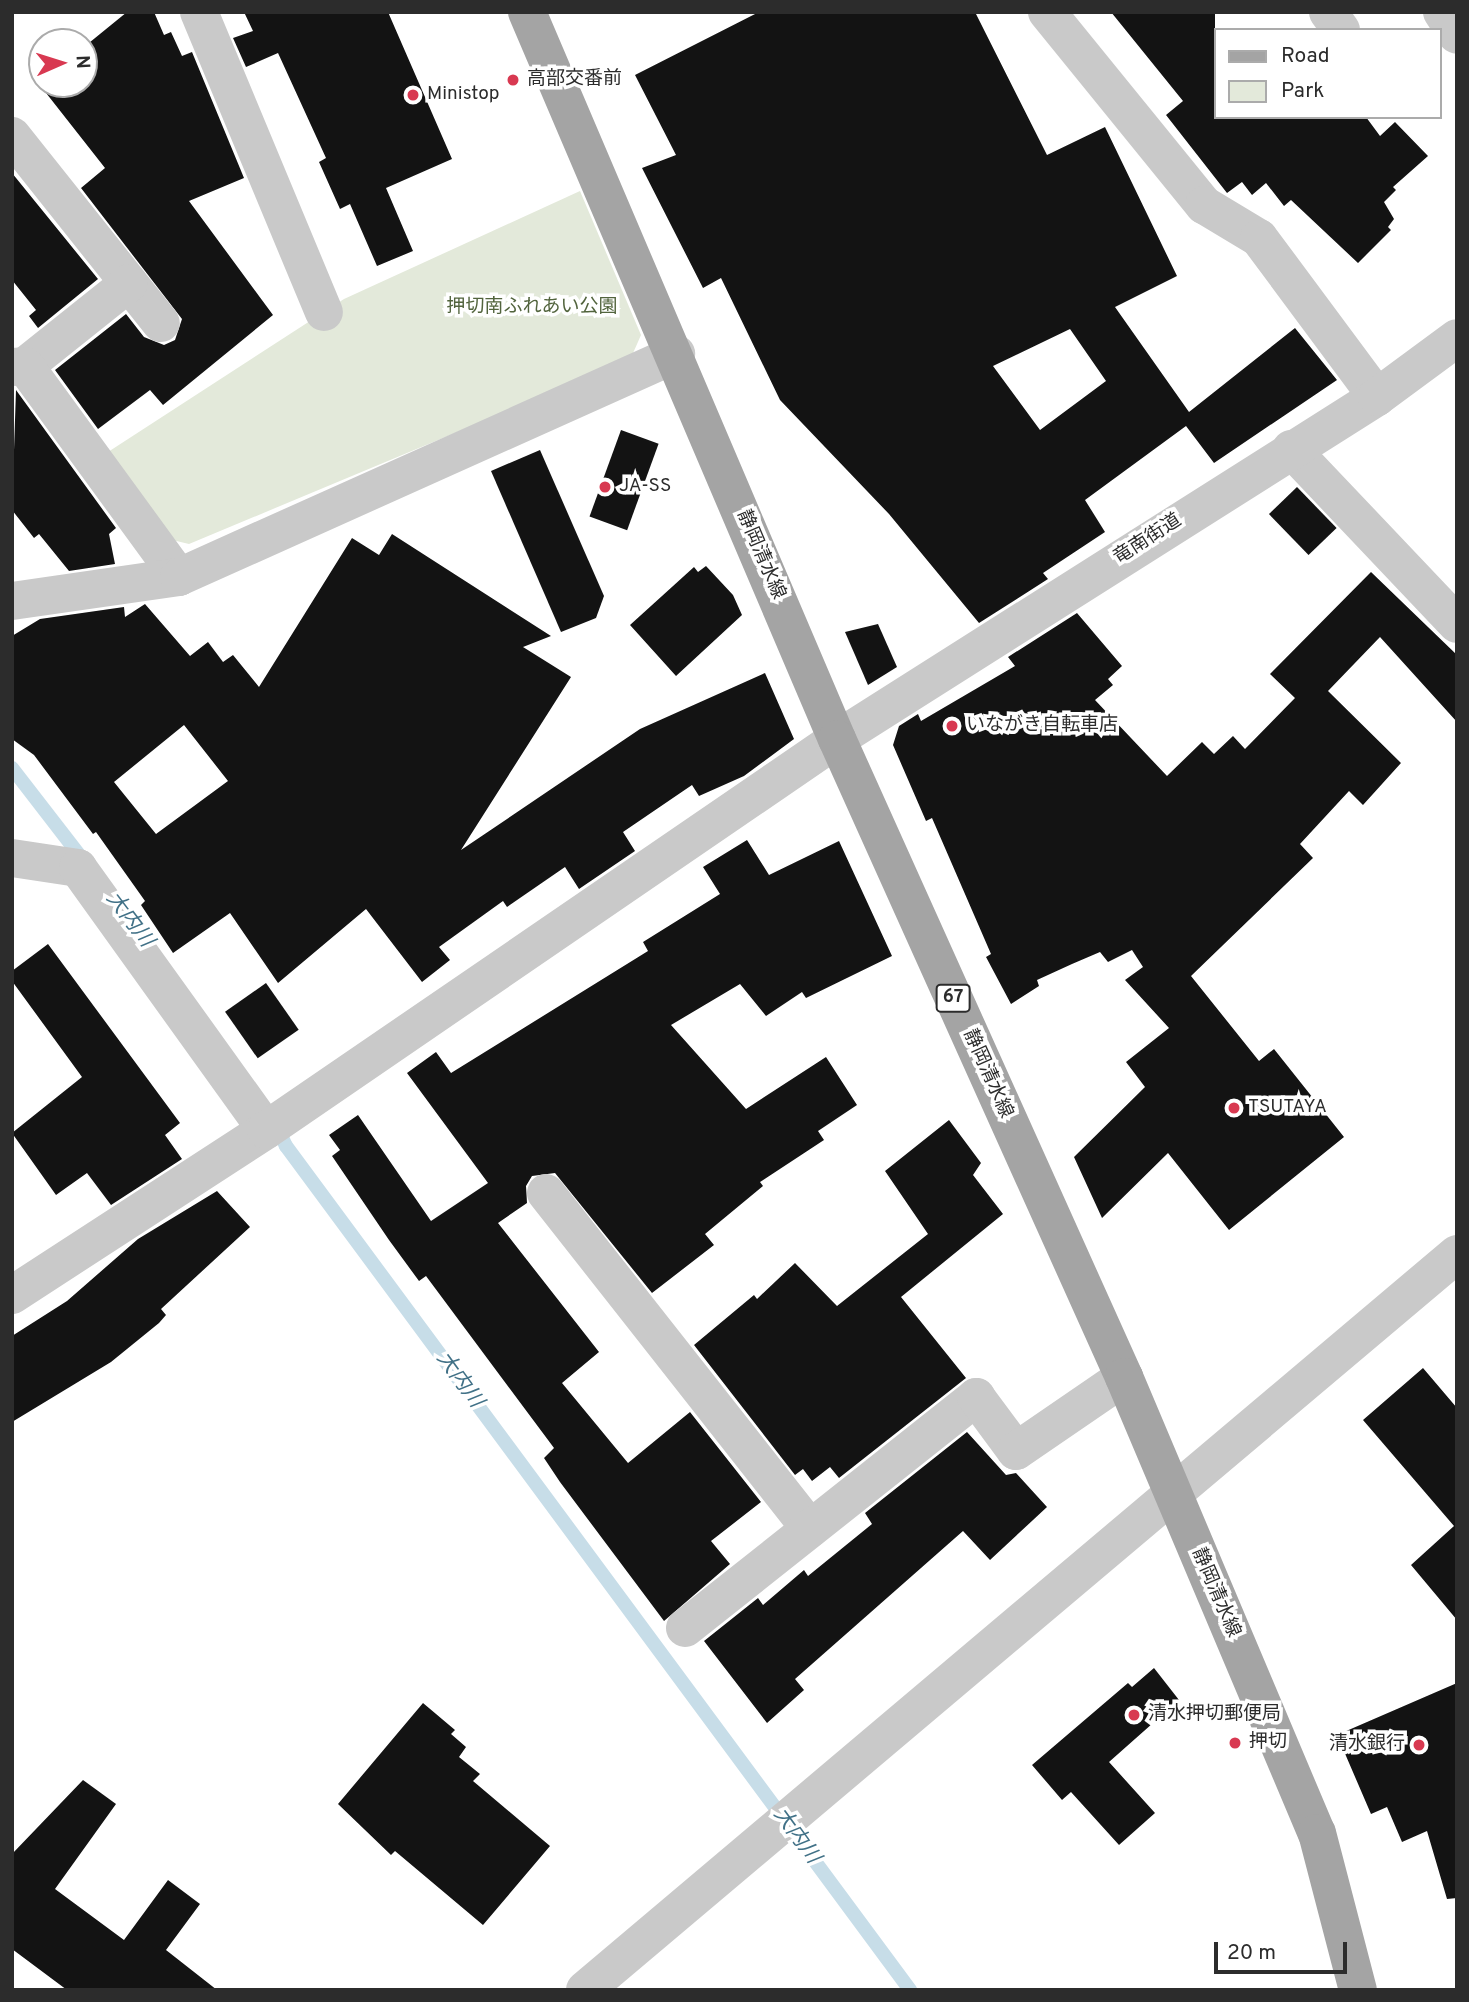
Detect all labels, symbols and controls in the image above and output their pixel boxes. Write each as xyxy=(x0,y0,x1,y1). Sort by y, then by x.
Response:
north arrow xyxy=(28,28,98,98)
legend xyxy=(1214,28,1441,119)
text: Road xyxy=(1281,43,1330,70)
text: N xyxy=(70,55,94,69)
place label: 高部交番前 xyxy=(527,69,622,91)
marker: 高部交番前 xyxy=(505,72,521,88)
text: Park xyxy=(1281,78,1324,105)
place label: Ministop xyxy=(427,84,500,106)
marker: Ministop xyxy=(405,87,421,103)
park label: 押切南ふれあい公園 xyxy=(447,297,617,319)
place label: JA-SS xyxy=(619,476,671,498)
marker: JA-SS xyxy=(597,479,613,495)
street label: 静岡清水線 xyxy=(731,507,789,603)
street label: 竜南街道 xyxy=(1110,510,1186,570)
place label: いながき自転車店 xyxy=(966,715,1118,737)
marker: いながき自転車店 xyxy=(944,718,960,734)
water label: 大内川 xyxy=(100,887,158,953)
road number: 67 xyxy=(936,984,970,1013)
street label: 静岡清水線 xyxy=(957,1026,1017,1122)
place label: TSUTAYA xyxy=(1248,1097,1327,1119)
marker: TSUTAYA xyxy=(1226,1100,1242,1116)
water label: 大内川 xyxy=(430,1347,488,1413)
street label: 静岡清水線 xyxy=(1186,1545,1244,1641)
place label: 清水押切郵便局 xyxy=(1148,1704,1281,1726)
marker: 清水押切郵便局 xyxy=(1126,1707,1142,1723)
place label: 押切 xyxy=(1249,1732,1287,1754)
place label: 清水銀行 xyxy=(1329,1734,1405,1756)
marker: 押切 xyxy=(1227,1735,1243,1751)
marker: 清水銀行 xyxy=(1411,1737,1427,1753)
water label: 大内川 xyxy=(767,1803,825,1869)
scale bar xyxy=(1217,1928,1350,1972)
text: 20 m xyxy=(1227,1940,1276,1967)

